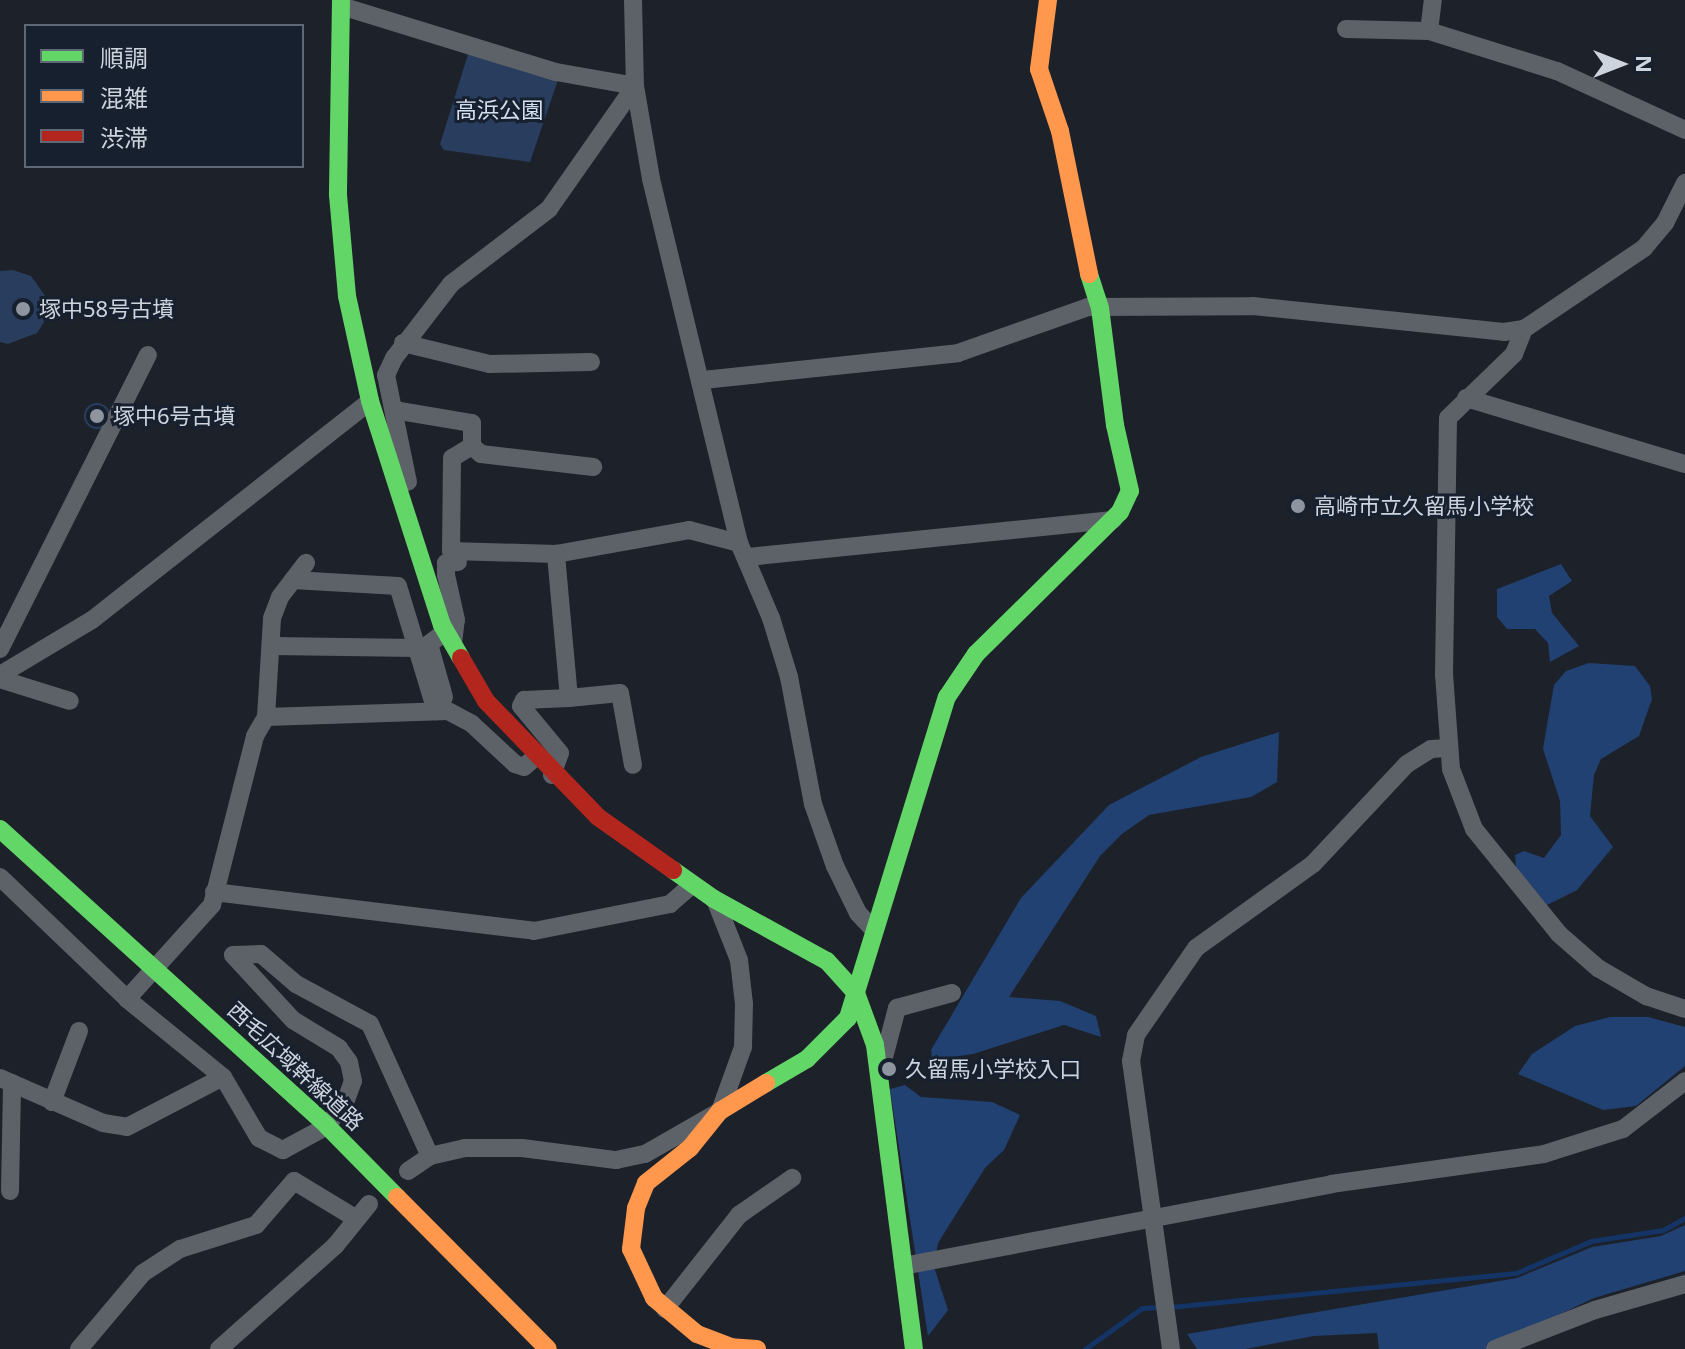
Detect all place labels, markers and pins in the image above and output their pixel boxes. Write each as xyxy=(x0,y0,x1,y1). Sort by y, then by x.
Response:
place label: 塚中58号古墳 xyxy=(39,296,174,322)
marker: 塚中58号古墳 xyxy=(14,300,32,318)
place label: 塚中6号古墳 xyxy=(113,403,236,429)
marker: 塚中6号古墳 xyxy=(88,407,106,425)
place label: 高崎市立久留馬小学校 xyxy=(1314,493,1534,519)
marker: 高崎市立久留馬小学校 xyxy=(1289,497,1307,515)
place label: 久留馬小学校入口 xyxy=(905,1056,1081,1082)
marker: 久留馬小学校入口 xyxy=(880,1060,898,1078)

